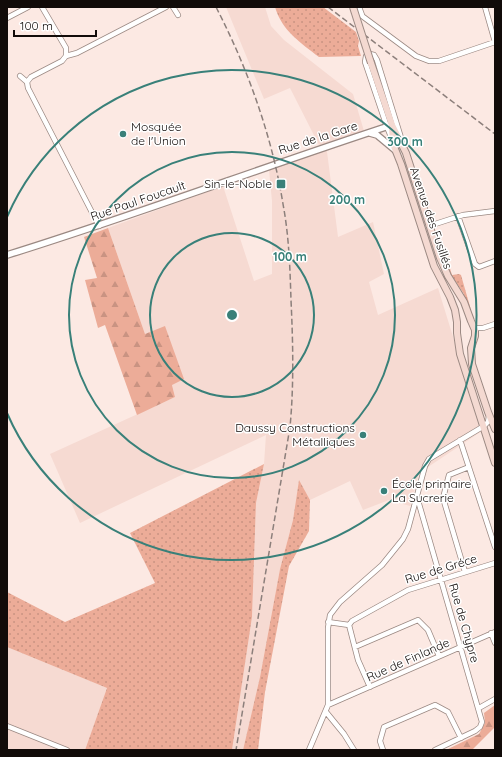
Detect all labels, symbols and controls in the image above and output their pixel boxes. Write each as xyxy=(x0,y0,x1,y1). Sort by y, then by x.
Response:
scale bar xyxy=(14,12,96,38)
text: 100 m xyxy=(20,18,53,33)
street label: Rue de la Gare xyxy=(276,118,360,157)
place label: Mosquée de l'Union xyxy=(131,119,186,148)
marker: Mosquée de l'Union xyxy=(118,129,128,139)
text: 300 m xyxy=(387,134,423,149)
street label: Avenue des Fusillés xyxy=(407,165,456,271)
place label: Sin-le-Noble xyxy=(204,176,272,191)
street label: Rue Paul Foucault xyxy=(88,177,187,224)
marker: Sin-le-Noble xyxy=(275,178,287,190)
text: 200 m xyxy=(329,192,365,207)
text: 100 m xyxy=(273,249,307,264)
centre of rings xyxy=(225,308,239,322)
place label: Daussy Constructions Métalliques xyxy=(235,420,355,449)
marker: Daussy Constructions Métalliques xyxy=(358,430,368,440)
place label: École primaire La Sucrerie xyxy=(392,476,472,505)
marker: École primaire La Sucrerie xyxy=(379,486,389,496)
street label: Rue de Gréce xyxy=(403,550,479,587)
street label: Rue de Chypre xyxy=(446,581,483,665)
street label: Rue de Finlande xyxy=(364,634,452,685)

